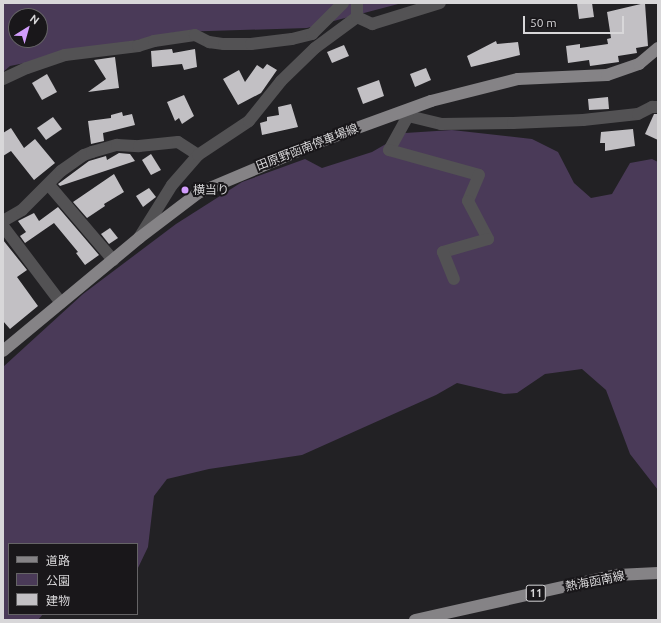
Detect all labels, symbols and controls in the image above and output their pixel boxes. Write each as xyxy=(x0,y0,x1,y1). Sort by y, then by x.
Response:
north arrow xyxy=(8,8,48,48)
scale bar xyxy=(525,8,626,34)
text: N xyxy=(28,12,42,26)
text: 50 m xyxy=(530,16,557,29)
street label: 田原野函南停車場線 xyxy=(254,121,360,173)
place label: 横当り xyxy=(193,183,229,197)
marker: 横当り xyxy=(180,185,190,195)
legend xyxy=(8,543,138,615)
text: 道路 xyxy=(46,554,70,567)
street label: 熱海函南線 xyxy=(564,568,626,594)
text: 公園 xyxy=(46,574,70,587)
road number: 11 xyxy=(525,584,547,602)
text: 建物 xyxy=(46,594,70,607)

